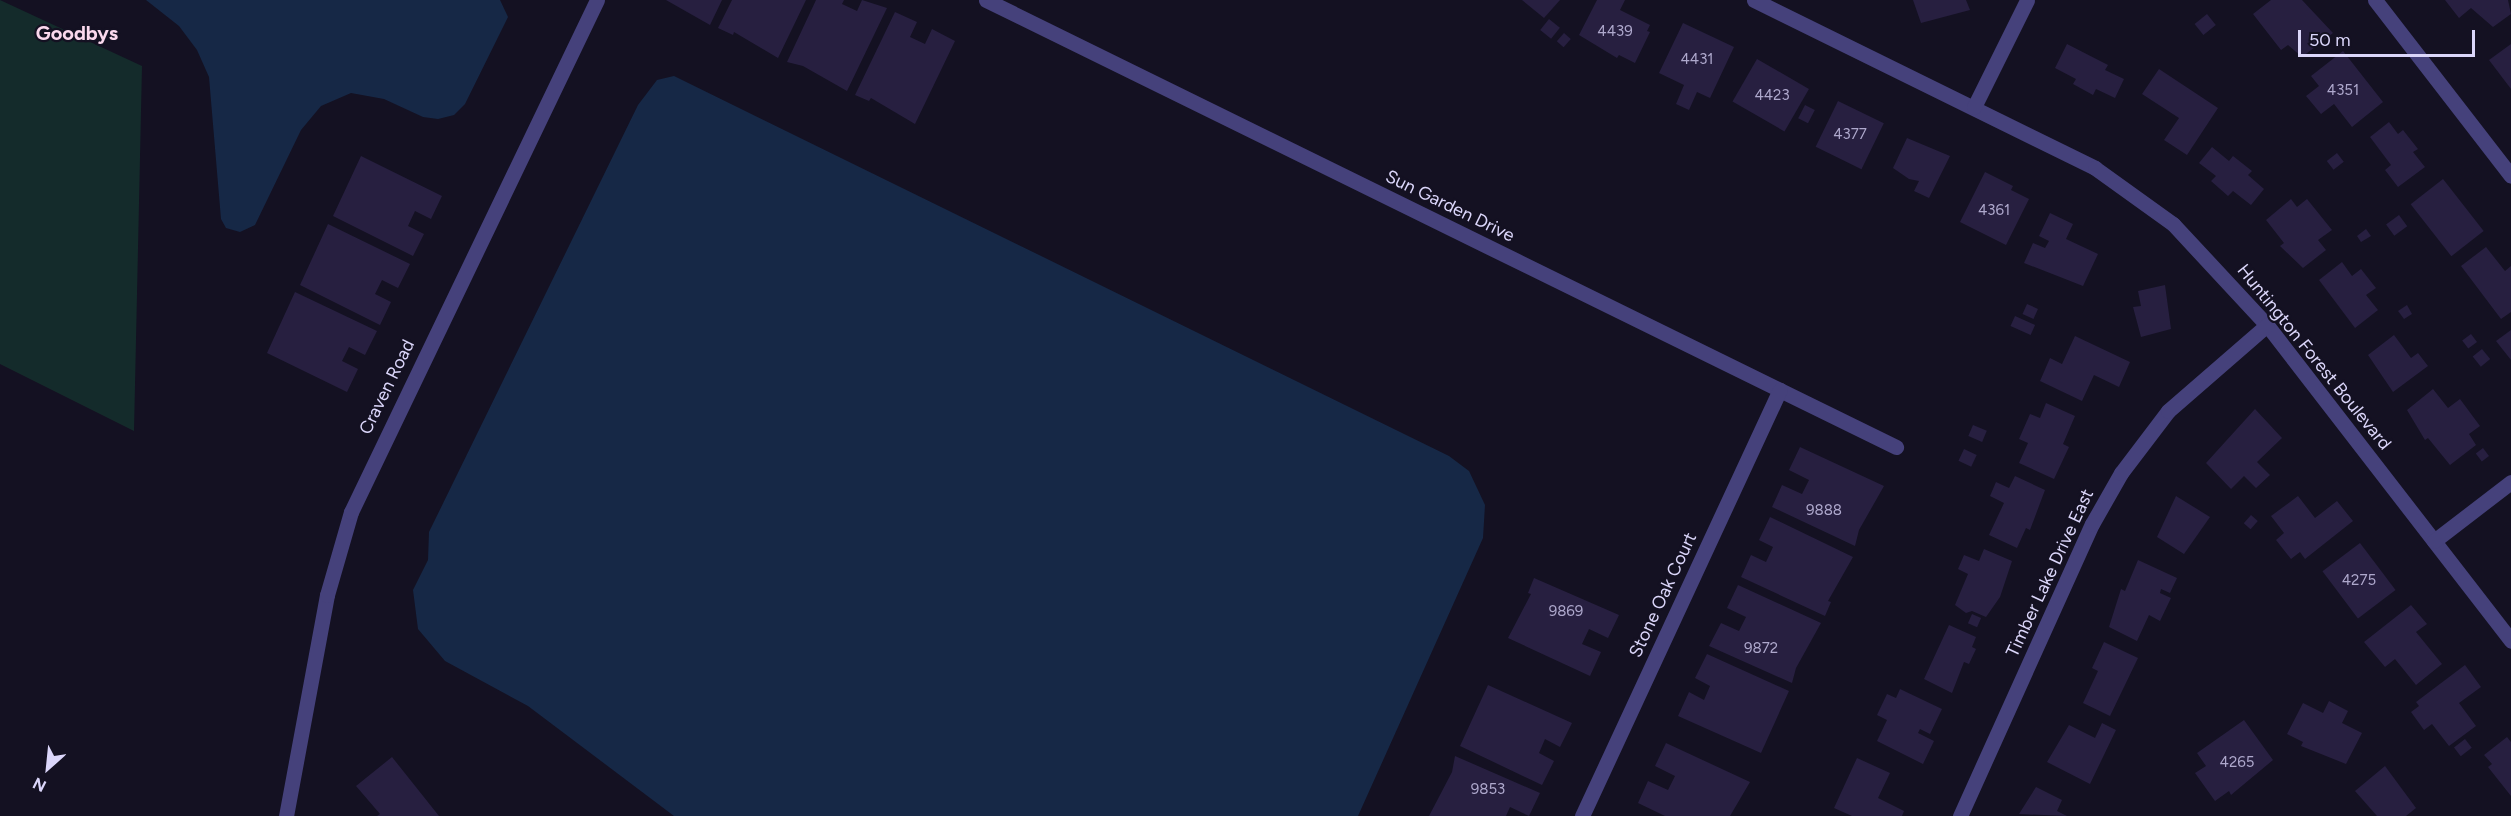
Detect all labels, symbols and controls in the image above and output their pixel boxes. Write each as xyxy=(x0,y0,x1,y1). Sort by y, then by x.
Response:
scale bar xyxy=(2301,18,2478,56)
district label: Goodbys xyxy=(36,21,118,45)
house number: 4439 xyxy=(1597,23,1633,41)
text: 50 m xyxy=(2309,29,2351,51)
house number: 4431 xyxy=(1681,51,1713,69)
house number: 4351 xyxy=(2327,82,2359,100)
house number: 4423 xyxy=(1754,87,1790,105)
house number: 4377 xyxy=(1833,126,1867,144)
street label: Sun Garden Drive xyxy=(1382,165,1518,247)
house number: 4361 xyxy=(1978,202,2010,220)
street label: Huntington Forest Boulevard xyxy=(2232,260,2396,454)
street label: Craven Road xyxy=(355,336,419,438)
street label: Timber Lake Drive East xyxy=(2002,486,2098,660)
house number: 9888 xyxy=(1806,502,1842,520)
street label: Stone Oak Court xyxy=(1625,529,1701,661)
house number: 4275 xyxy=(2342,572,2376,590)
house number: 9869 xyxy=(1549,603,1583,621)
house number: 9872 xyxy=(1744,640,1778,658)
north arrow xyxy=(18,738,78,798)
house number: 4265 xyxy=(2220,754,2254,772)
text: N xyxy=(30,773,49,796)
house number: 9853 xyxy=(1471,781,1505,799)

